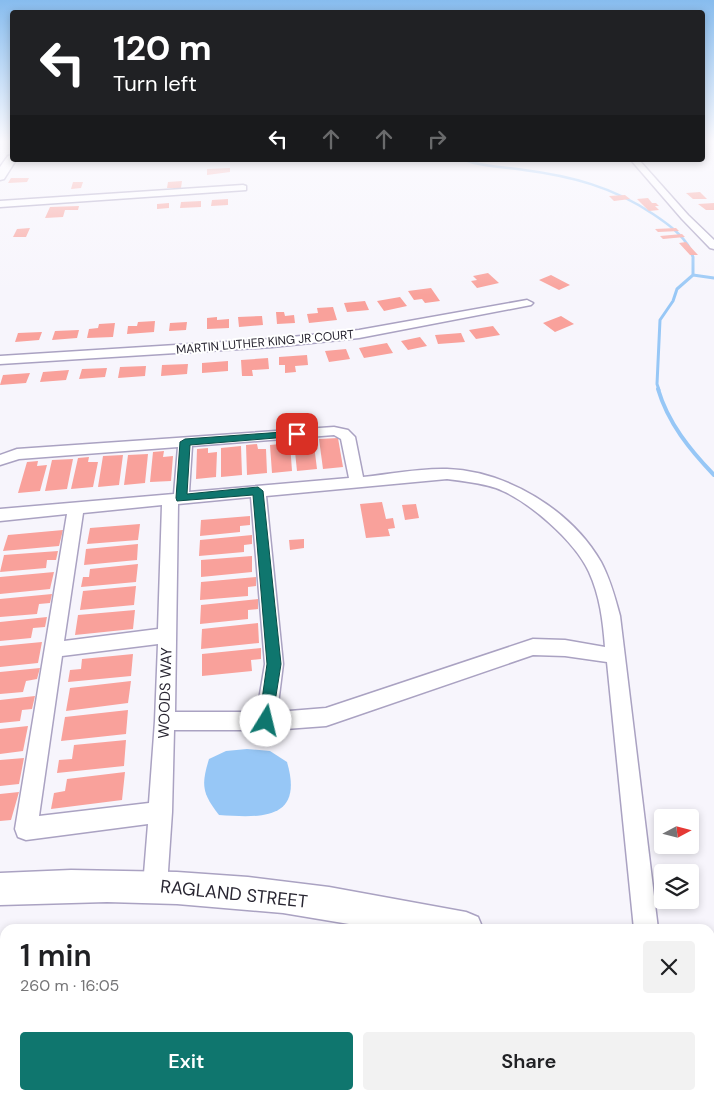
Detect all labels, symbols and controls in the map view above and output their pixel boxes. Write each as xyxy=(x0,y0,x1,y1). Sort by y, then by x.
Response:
text: 120 m xyxy=(113,25,212,71)
icon: left xyxy=(30,30,95,95)
text: Turn left xyxy=(113,69,197,98)
icon: left xyxy=(264,125,292,153)
icon: ahead xyxy=(317,125,345,153)
icon: ahead xyxy=(370,125,398,153)
icon: right xyxy=(423,125,451,153)
street label: MARTIN LUTHER KING JR COURT xyxy=(175,326,355,358)
pin xyxy=(276,413,318,455)
icon: arrive xyxy=(283,420,311,448)
street label: WOODS WAY xyxy=(153,647,177,739)
position arrow xyxy=(239,694,291,746)
north arrow xyxy=(654,809,699,854)
map controls xyxy=(654,809,699,909)
button: layers xyxy=(654,864,699,909)
street label: RAGLAND STREET xyxy=(159,874,309,914)
text: 1 min xyxy=(20,936,92,975)
button: close xyxy=(643,941,695,993)
text: 260 m · 16:05 xyxy=(20,975,119,996)
button: Exit xyxy=(20,1032,353,1090)
button: Share xyxy=(363,1032,695,1090)

